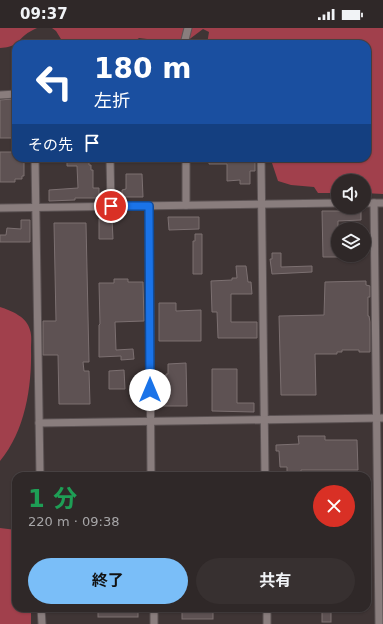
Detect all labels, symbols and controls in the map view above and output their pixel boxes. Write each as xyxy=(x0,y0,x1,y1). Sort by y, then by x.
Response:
text: 09:37 xyxy=(20,5,68,23)
text: 180 m xyxy=(94,52,191,85)
icon: left xyxy=(28,56,80,108)
text: 左折 xyxy=(94,90,130,111)
icon: arrive xyxy=(81,132,103,154)
text: その先 xyxy=(28,136,73,154)
map controls xyxy=(331,174,371,262)
button: sound xyxy=(331,174,371,214)
pin xyxy=(94,189,128,223)
icon: arrive xyxy=(100,195,122,217)
button: layers xyxy=(331,222,371,262)
position arrow xyxy=(129,369,171,411)
text: 1 分 xyxy=(28,485,77,513)
button: close xyxy=(313,485,355,527)
text: 220 m · 09:38 xyxy=(28,514,119,529)
button: 終了 xyxy=(28,558,188,604)
button: 共有 xyxy=(196,558,355,604)

